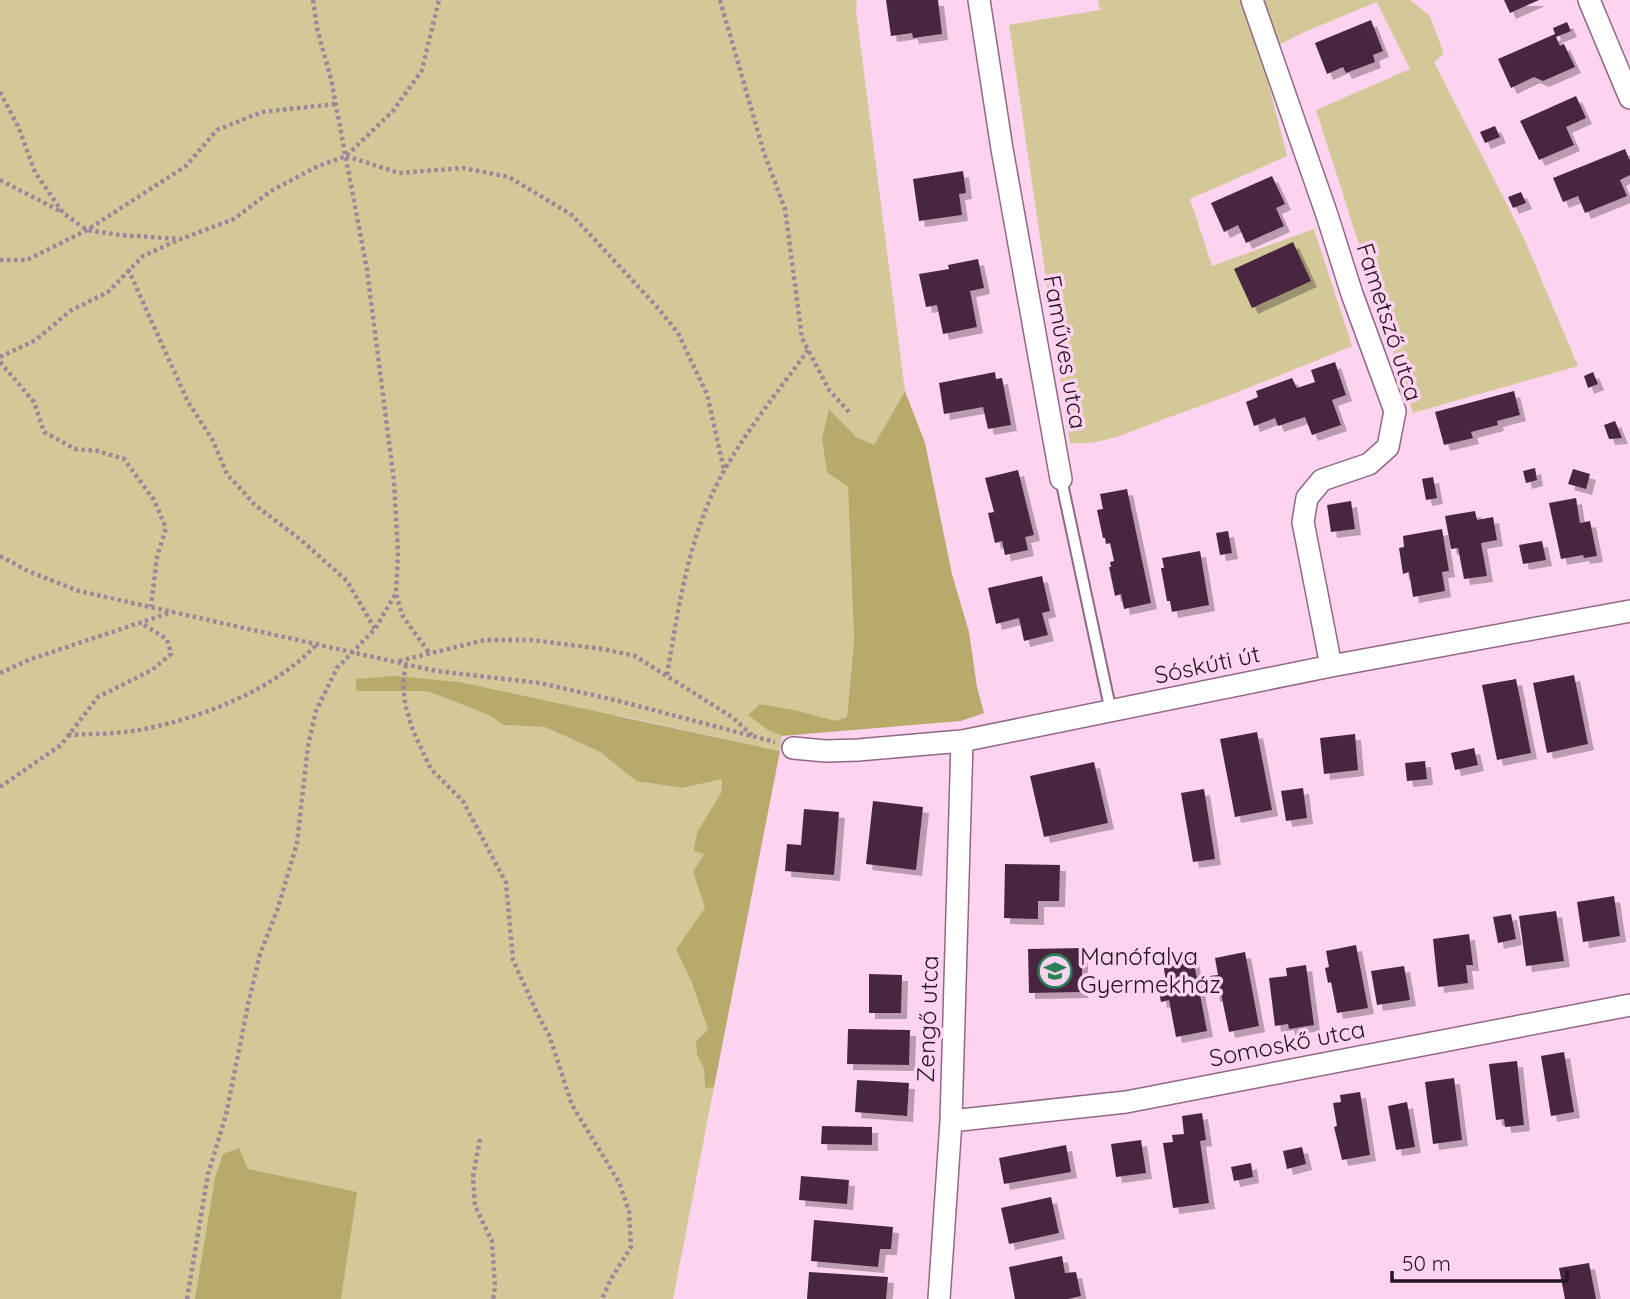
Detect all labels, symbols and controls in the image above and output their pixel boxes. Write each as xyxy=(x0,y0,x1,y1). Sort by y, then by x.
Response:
street label: Fametsző utca xyxy=(1350,239,1430,404)
street label: Faműves utca xyxy=(1038,273,1094,431)
street label: Sóskúti út xyxy=(1151,638,1262,690)
place label: Manófalva Gyermekház xyxy=(1080,941,1221,999)
school or university icon: Manófalva Gyermekház xyxy=(1036,952,1074,990)
street label: Zengő utca xyxy=(910,955,944,1083)
street label: Somoskő utca xyxy=(1206,1013,1367,1073)
scale bar xyxy=(1392,1240,1567,1284)
text: 50 m xyxy=(1402,1250,1451,1276)

